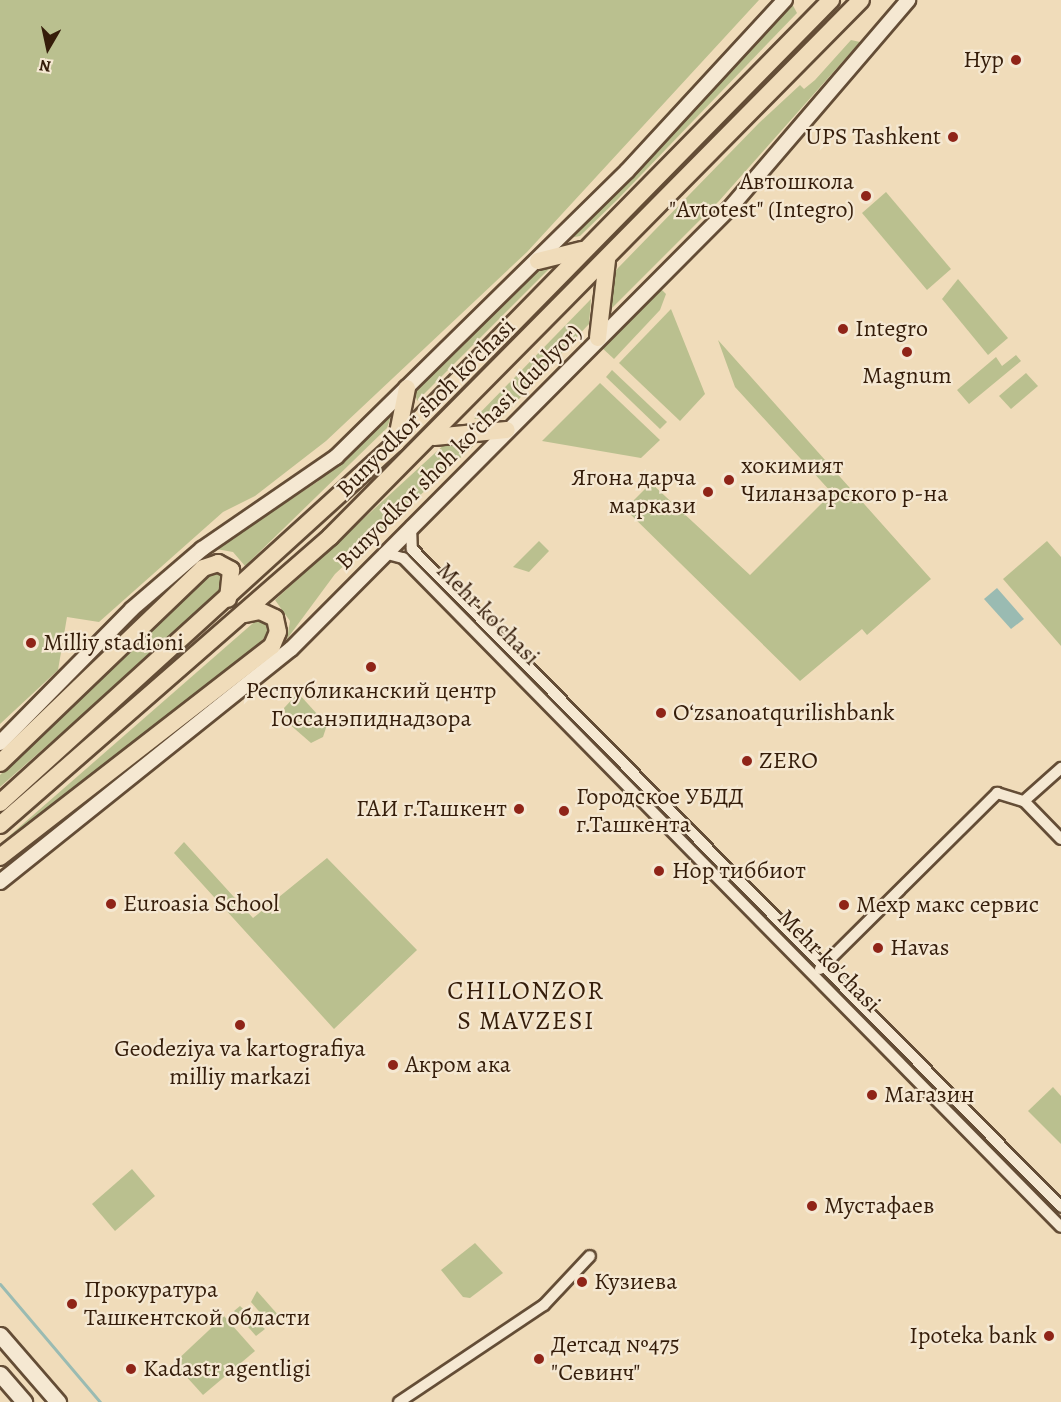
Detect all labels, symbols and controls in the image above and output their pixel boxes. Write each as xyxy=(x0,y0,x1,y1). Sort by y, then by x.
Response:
north arrow xyxy=(18,18,78,78)
place label: Нур xyxy=(963,46,1004,74)
marker: Нур xyxy=(1009,53,1023,67)
text: N xyxy=(38,54,53,78)
place label: UPS Tashkent xyxy=(805,123,941,151)
marker: UPS Tashkent xyxy=(946,130,960,144)
place label: Автошкола "Avtotest" (Integro) xyxy=(671,168,854,224)
marker: Автошкола "Avtotest" (Integro) xyxy=(859,189,873,203)
street label: Bunyodkor shoh ko'chasi xyxy=(331,313,521,503)
place label: Integro xyxy=(855,315,928,343)
street label: Bunyodkor shoh koʻchasi (dublyor) xyxy=(330,318,588,576)
marker: Integro xyxy=(836,322,850,336)
marker: Magnum xyxy=(900,345,914,359)
place label: Magnum xyxy=(862,362,952,390)
place label: хокимият Чиланзарского р-на xyxy=(741,452,948,508)
place label: Ягона дарча маркази xyxy=(572,464,696,520)
marker: хокимият Чиланзарского р-на xyxy=(722,473,736,487)
marker: Ягона дарча маркази xyxy=(701,485,715,499)
street label: Mehr ko'chasi xyxy=(430,556,546,672)
place label: Milliy stadioni xyxy=(43,629,184,657)
marker: Milliy stadioni xyxy=(24,636,38,650)
marker: Республиканский центр Госсанэпиднадзора xyxy=(364,660,378,674)
place label: Республиканский центр Госсанэпиднадзора xyxy=(246,677,496,733)
place label: Oʻzsanoatqurilishbank xyxy=(673,699,895,727)
marker: Oʻzsanoatqurilishbank xyxy=(654,706,668,720)
place label: ZERO xyxy=(759,747,818,775)
marker: ZERO xyxy=(740,754,754,768)
place label: Городское УБДД г.Ташкента xyxy=(576,783,744,839)
place label: ГАИ г.Ташкент xyxy=(356,795,507,823)
marker: ГАИ г.Ташкент xyxy=(512,802,526,816)
marker: Городское УБДД г.Ташкента xyxy=(557,804,571,818)
place label: Нор тиббиот xyxy=(672,857,806,885)
marker: Нор тиббиот xyxy=(650,862,668,880)
place label: Euroasia School xyxy=(123,890,279,918)
place label: Мехр макс сервис xyxy=(856,891,1039,919)
marker: Euroasia School xyxy=(104,897,118,911)
marker: Мехр макс сервис xyxy=(837,898,851,912)
street label: Mehr ko'chasi xyxy=(771,903,887,1019)
place label: Havas xyxy=(890,934,949,962)
marker: Havas xyxy=(871,941,885,955)
district label: CHILONZOR S MAVZESI xyxy=(447,975,605,1036)
marker: Geodeziya va kartografiya milliy markazi xyxy=(233,1018,247,1032)
place label: Geodeziya va kartografiya milliy markazi xyxy=(114,1035,366,1091)
place label: Акром ака xyxy=(405,1051,511,1079)
marker: Акром ака xyxy=(386,1058,400,1072)
place label: Магазин xyxy=(884,1081,975,1109)
marker: Магазин xyxy=(865,1088,879,1102)
place label: Мустафаев xyxy=(824,1192,934,1220)
marker: Мустафаев xyxy=(805,1199,819,1213)
place label: Кузиева xyxy=(594,1268,677,1296)
marker: Кузиева xyxy=(575,1275,589,1289)
place label: Прокуратура Ташкентской области xyxy=(84,1276,310,1332)
marker: Прокуратура Ташкентской области xyxy=(65,1297,79,1311)
place label: Ipoteka bank xyxy=(909,1322,1037,1350)
marker: Ipoteka bank xyxy=(1042,1329,1056,1343)
place label: Детсад №475 "Севинч" xyxy=(551,1331,680,1387)
marker: Детсад №475 "Севинч" xyxy=(532,1352,546,1366)
place label: Kadastr agentligi xyxy=(143,1355,311,1383)
marker: Kadastr agentligi xyxy=(124,1362,138,1376)

